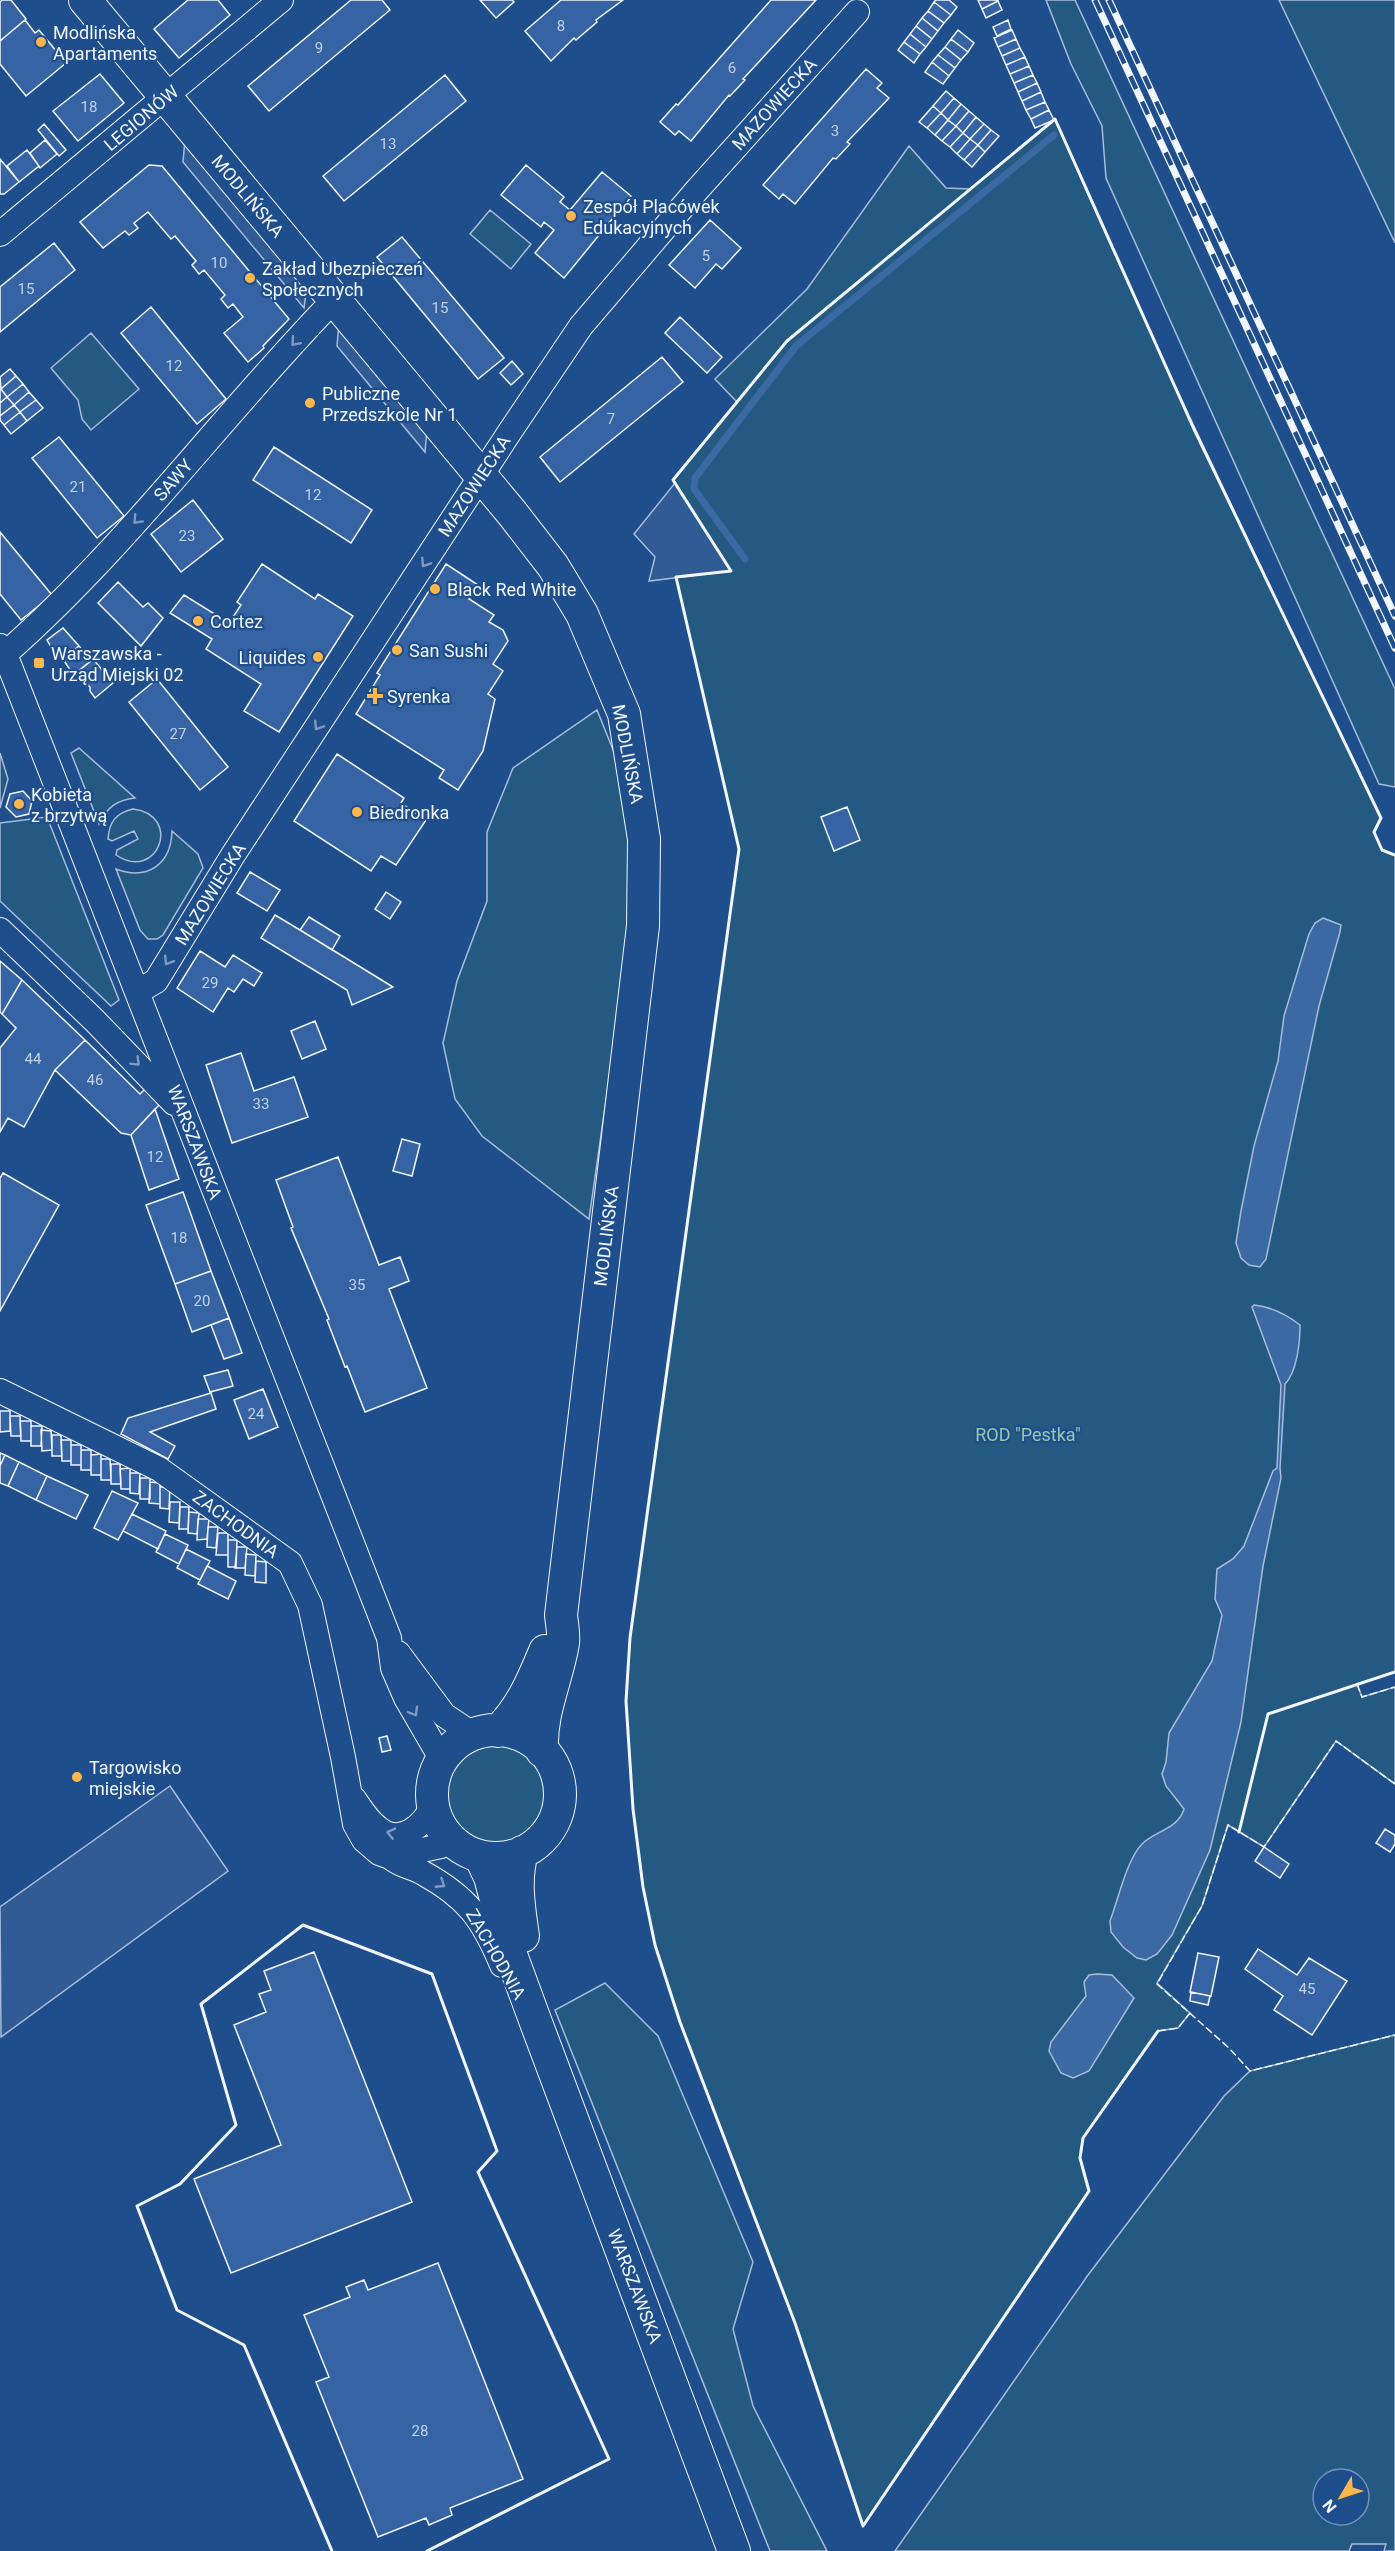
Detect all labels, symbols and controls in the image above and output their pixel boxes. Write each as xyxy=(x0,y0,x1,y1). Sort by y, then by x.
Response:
house number: 8 xyxy=(557,17,565,35)
place label: Modlińska Apartaments xyxy=(53,22,157,64)
marker: Modlińska Apartaments xyxy=(34,35,48,49)
house number: 9 xyxy=(315,39,323,57)
street label: MAZOWIECKA xyxy=(727,54,821,154)
house number: 6 xyxy=(728,59,736,77)
street label: LEGIONÓW xyxy=(100,81,182,155)
house number: 18 xyxy=(81,98,97,116)
house number: 3 xyxy=(831,122,839,140)
house number: 13 xyxy=(380,135,396,153)
street label: MODLIŃSKA xyxy=(207,151,289,242)
place label: Zespół Placówek Edukacyjnych xyxy=(583,196,720,238)
marker: Zespół Placówek Edukacyjnych xyxy=(564,209,578,223)
house number: 5 xyxy=(702,247,710,265)
house number: 10 xyxy=(211,254,227,272)
place label: Zakład Ubezpieczeń Społecznych xyxy=(262,258,423,300)
marker: Zakład Ubezpieczeń Społecznych xyxy=(243,271,257,285)
house number: 15 xyxy=(18,280,34,298)
house number: 15 xyxy=(432,299,448,317)
one-way arrow xyxy=(291,335,302,346)
house number: 12 xyxy=(166,357,182,375)
place label: Publiczne Przedszkole Nr 1 xyxy=(322,383,457,425)
marker: Publiczne Przedszkole Nr 1 xyxy=(303,396,317,410)
house number: 7 xyxy=(607,410,615,428)
street label: MAZOWIECKA xyxy=(433,431,515,541)
street label: SAWY xyxy=(149,455,197,505)
house number: 21 xyxy=(70,478,86,496)
house number: 12 xyxy=(305,486,321,504)
one-way arrow xyxy=(134,512,145,523)
house number: 23 xyxy=(179,527,195,545)
one-way arrow xyxy=(421,556,432,567)
place label: Black Red White xyxy=(447,579,576,600)
marker: Black Red White xyxy=(428,582,442,596)
place label: Cortez xyxy=(210,611,263,632)
marker: Cortez xyxy=(191,614,205,628)
place label: San Sushi xyxy=(409,640,488,661)
place label: Warszawska - Urząd Miejski 02 xyxy=(51,643,184,685)
marker: San Sushi xyxy=(390,643,404,657)
place label: Liquides xyxy=(238,647,306,668)
marker: Liquides xyxy=(311,650,325,664)
marker: Warszawska - Urząd Miejski 02 xyxy=(32,656,46,670)
place label: Syrenka xyxy=(387,686,451,707)
marker: Syrenka xyxy=(368,689,382,703)
street label: MODLIŃSKA xyxy=(608,702,648,806)
one-way arrow xyxy=(314,719,325,730)
house number: 27 xyxy=(170,725,186,743)
place label: Kobieta z brzytwą xyxy=(31,784,107,826)
marker: Kobieta z brzytwą xyxy=(12,797,26,811)
place label: Biedronka xyxy=(369,802,449,823)
marker: Biedronka xyxy=(350,805,364,819)
street label: MAZOWIECKA xyxy=(170,839,250,949)
one-way arrow xyxy=(163,955,175,965)
house number: 29 xyxy=(202,974,218,992)
house number: 44 xyxy=(25,1050,42,1068)
one-way arrow xyxy=(128,1054,139,1065)
house number: 46 xyxy=(87,1071,103,1089)
street label: WARSZAWSKA xyxy=(164,1082,227,1202)
house number: 33 xyxy=(253,1095,269,1113)
house number: 12 xyxy=(147,1148,163,1166)
street label: MODLIŃSKA xyxy=(589,1184,623,1287)
house number: 18 xyxy=(171,1229,187,1247)
house number: 35 xyxy=(349,1276,365,1294)
house number: 20 xyxy=(194,1292,210,1310)
house number: 24 xyxy=(248,1405,265,1423)
park label: ROD "Pestka" xyxy=(975,1424,1081,1445)
street label: ZACHODNIA xyxy=(189,1486,283,1562)
one-way arrow xyxy=(407,1706,419,1717)
place label: Targowisko miejskie xyxy=(89,1757,181,1799)
marker: Targowisko miejskie xyxy=(70,1770,84,1784)
one-way arrow xyxy=(386,1827,396,1840)
one-way arrow xyxy=(434,1877,445,1888)
street label: ZACHODNIA xyxy=(462,1905,530,2003)
house number: 45 xyxy=(1299,1980,1315,1998)
street label: WARSZAWSKA xyxy=(604,2226,667,2346)
house number: 28 xyxy=(412,2422,428,2440)
north arrow xyxy=(1311,2467,1371,2527)
text: N xyxy=(1319,2496,1341,2516)

